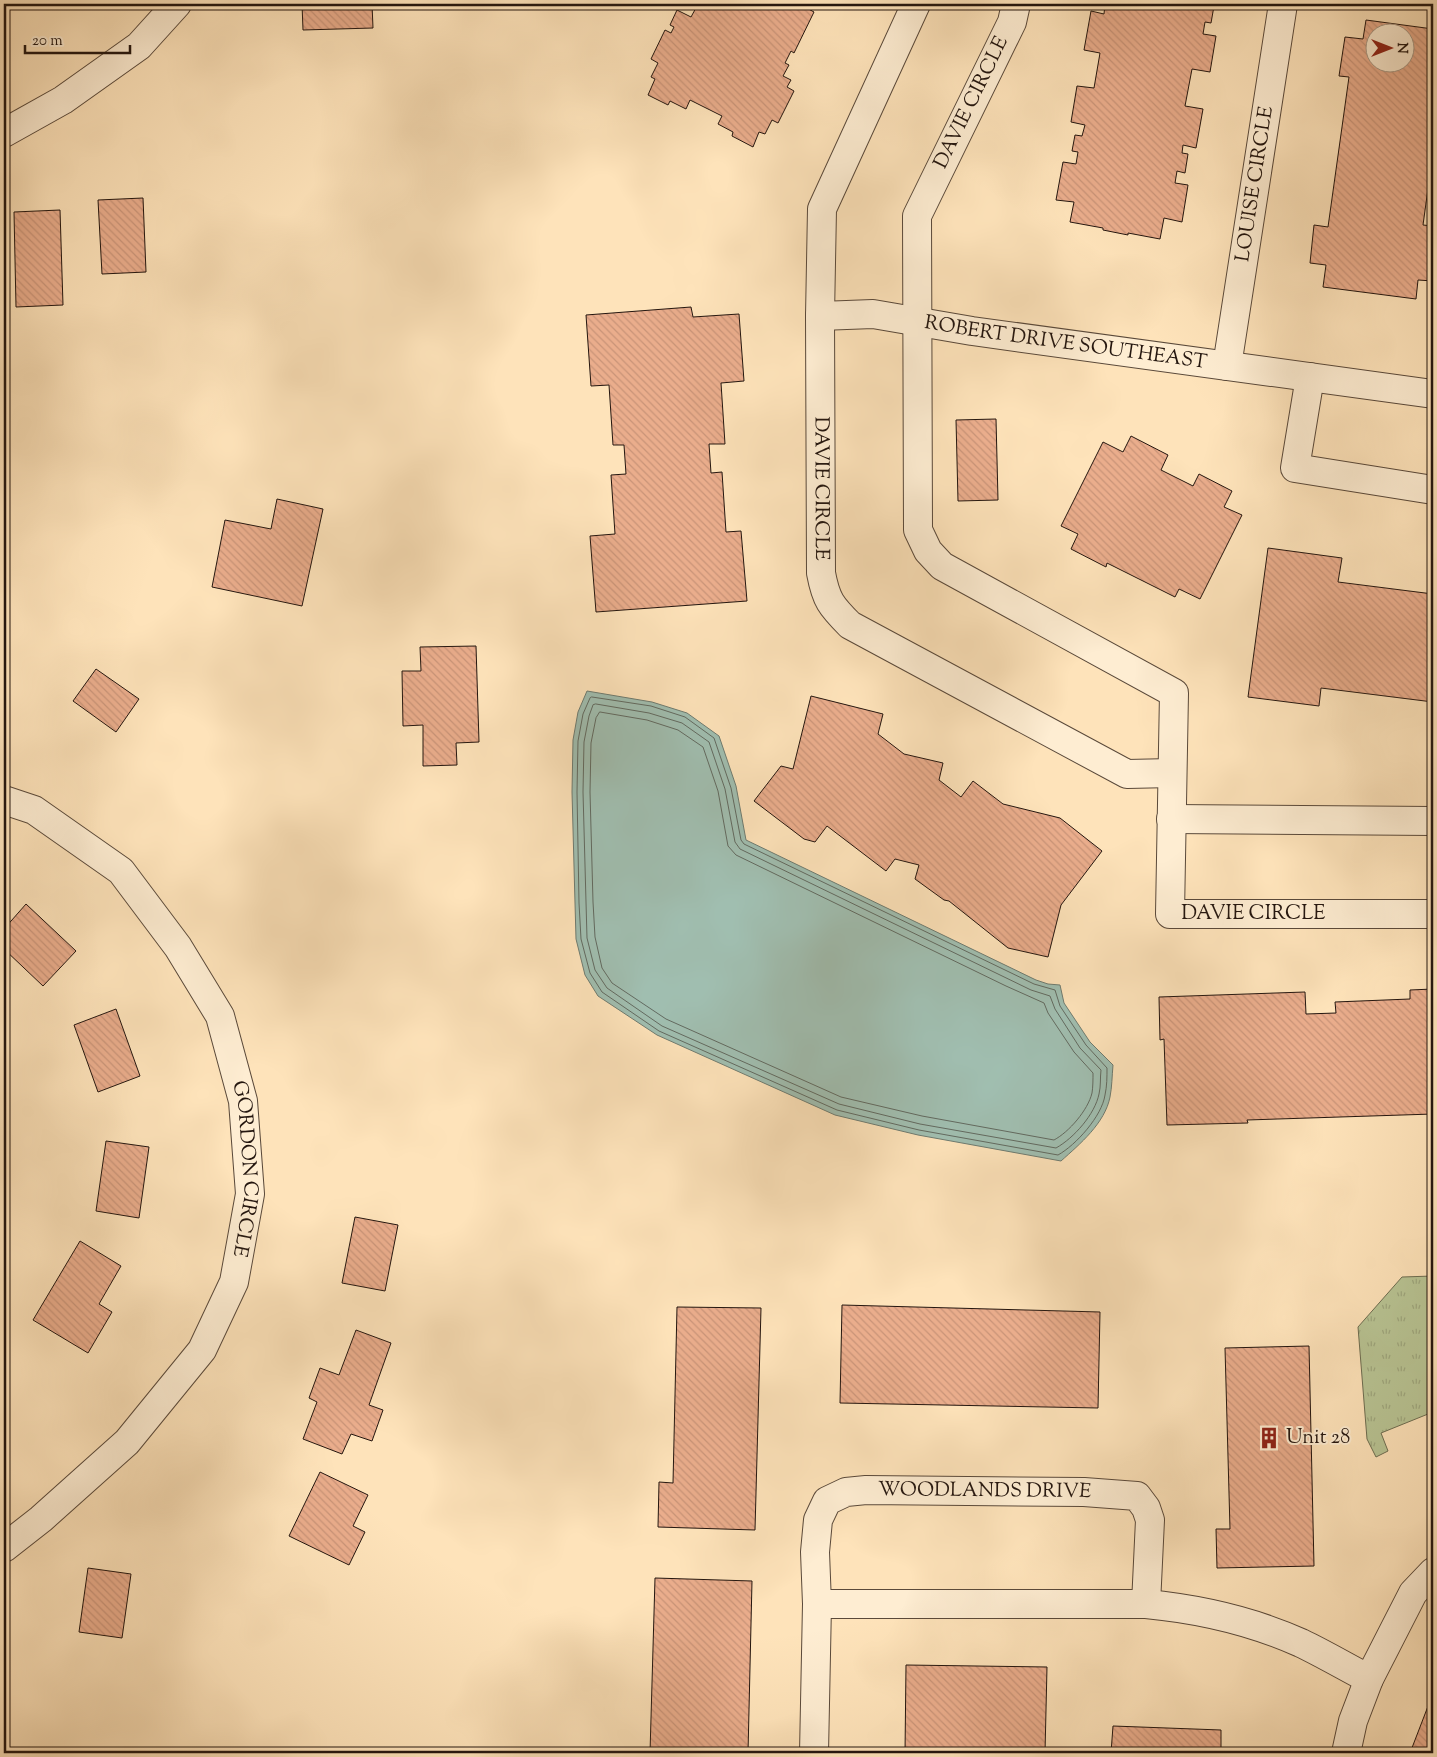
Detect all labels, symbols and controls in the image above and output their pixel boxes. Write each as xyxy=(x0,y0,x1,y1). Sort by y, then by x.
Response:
scale bar xyxy=(25,22,130,54)
north arrow xyxy=(1364,22,1414,72)
text: 20 m xyxy=(32,31,63,52)
street label: DAVIE CIRCLE xyxy=(927,32,1017,174)
text: N xyxy=(1391,42,1411,54)
street label: LOUISE CIRCLE xyxy=(1229,104,1281,264)
street label: ROBERT DRIVE SOUTHEAST xyxy=(922,309,1209,377)
street label: DAVIE CIRCLE xyxy=(806,416,835,561)
street label: DAVIE CIRCLE xyxy=(1181,900,1325,929)
street label: GORDON CIRCLE xyxy=(224,1077,265,1259)
place label: Unit 28 xyxy=(1286,1424,1350,1453)
building icon: Unit 28 xyxy=(1256,1425,1282,1451)
street label: WOODLANDS DRIVE xyxy=(878,1476,1092,1507)

